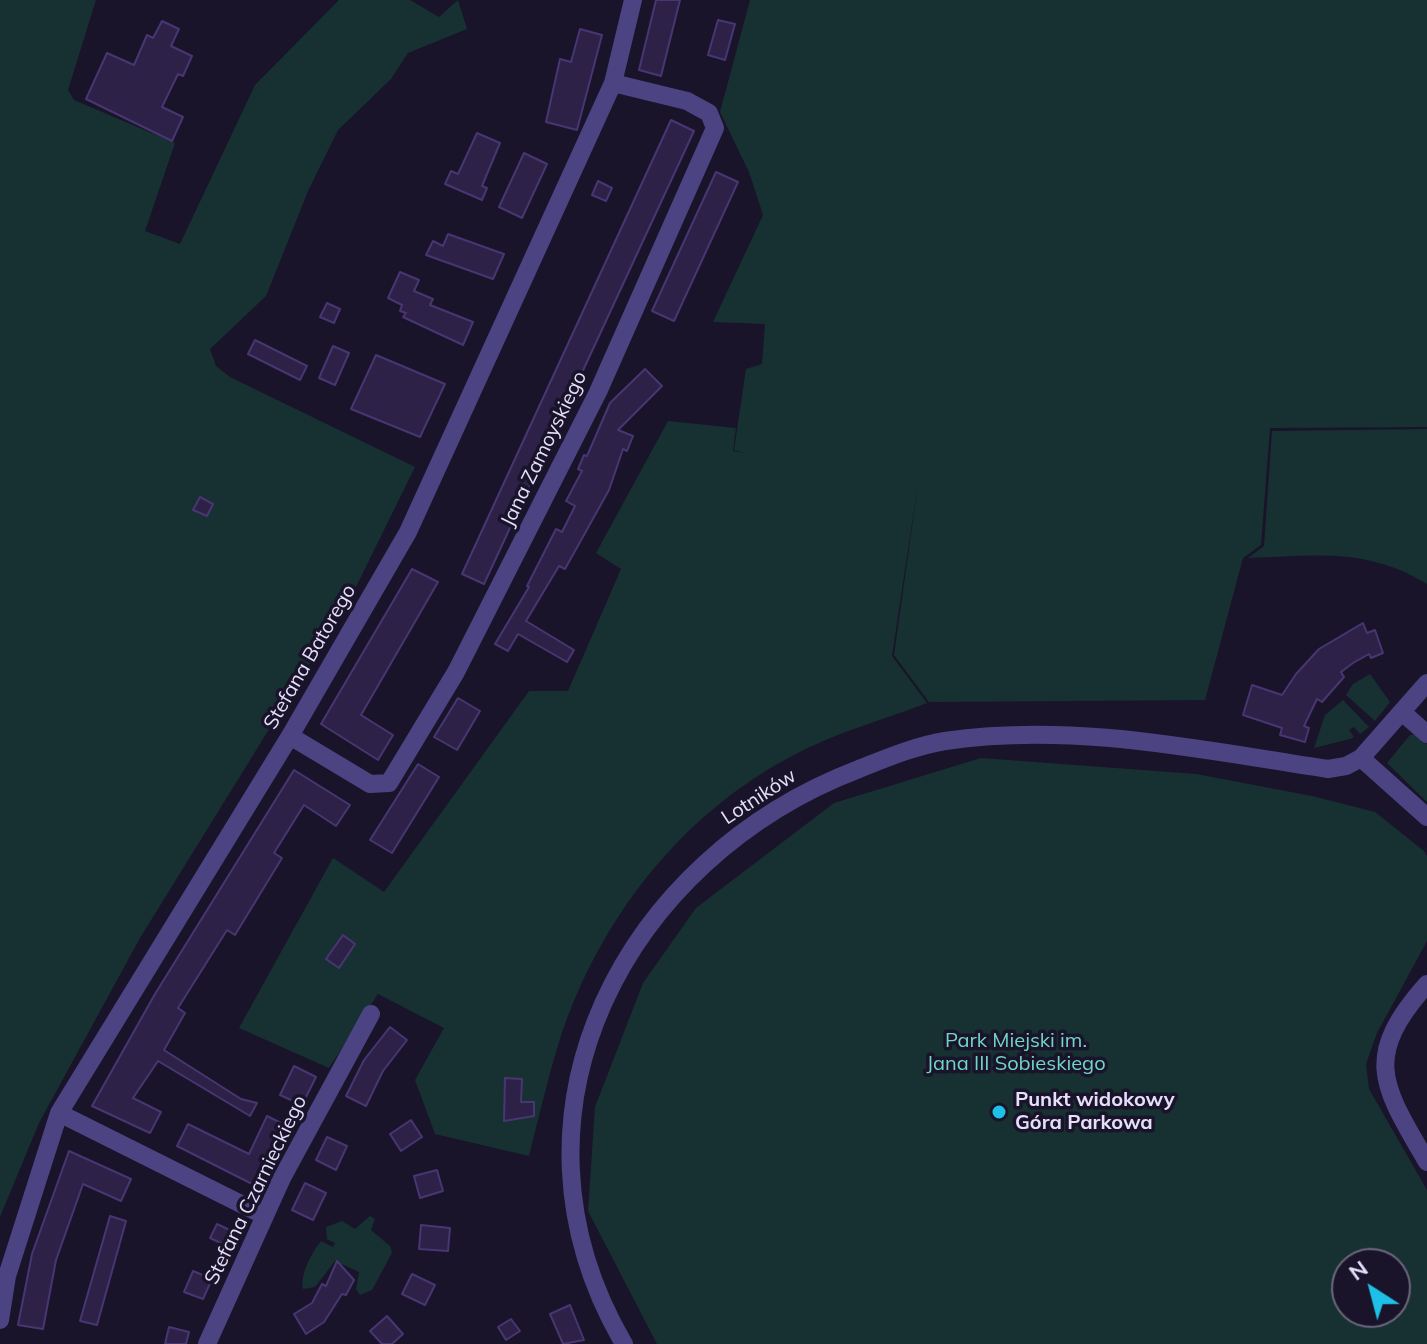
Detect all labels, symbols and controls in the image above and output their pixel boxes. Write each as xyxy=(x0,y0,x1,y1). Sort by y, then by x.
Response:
street label: Jana Zamoyskiego xyxy=(496,367,592,531)
street label: Stefana Batorego xyxy=(259,580,361,734)
street label: Lotników xyxy=(717,764,801,830)
park label: Park Miejski im. Jana III Sobieskiego xyxy=(926,1029,1106,1076)
place label: Punkt widokowy Góra Parkowa xyxy=(1015,1088,1175,1135)
street label: Stefana Czarnieckiego xyxy=(200,1092,312,1288)
marker: Punkt widokowy Góra Parkowa xyxy=(990,1103,1008,1121)
north arrow xyxy=(1331,1248,1411,1328)
text: N xyxy=(1343,1254,1373,1286)

